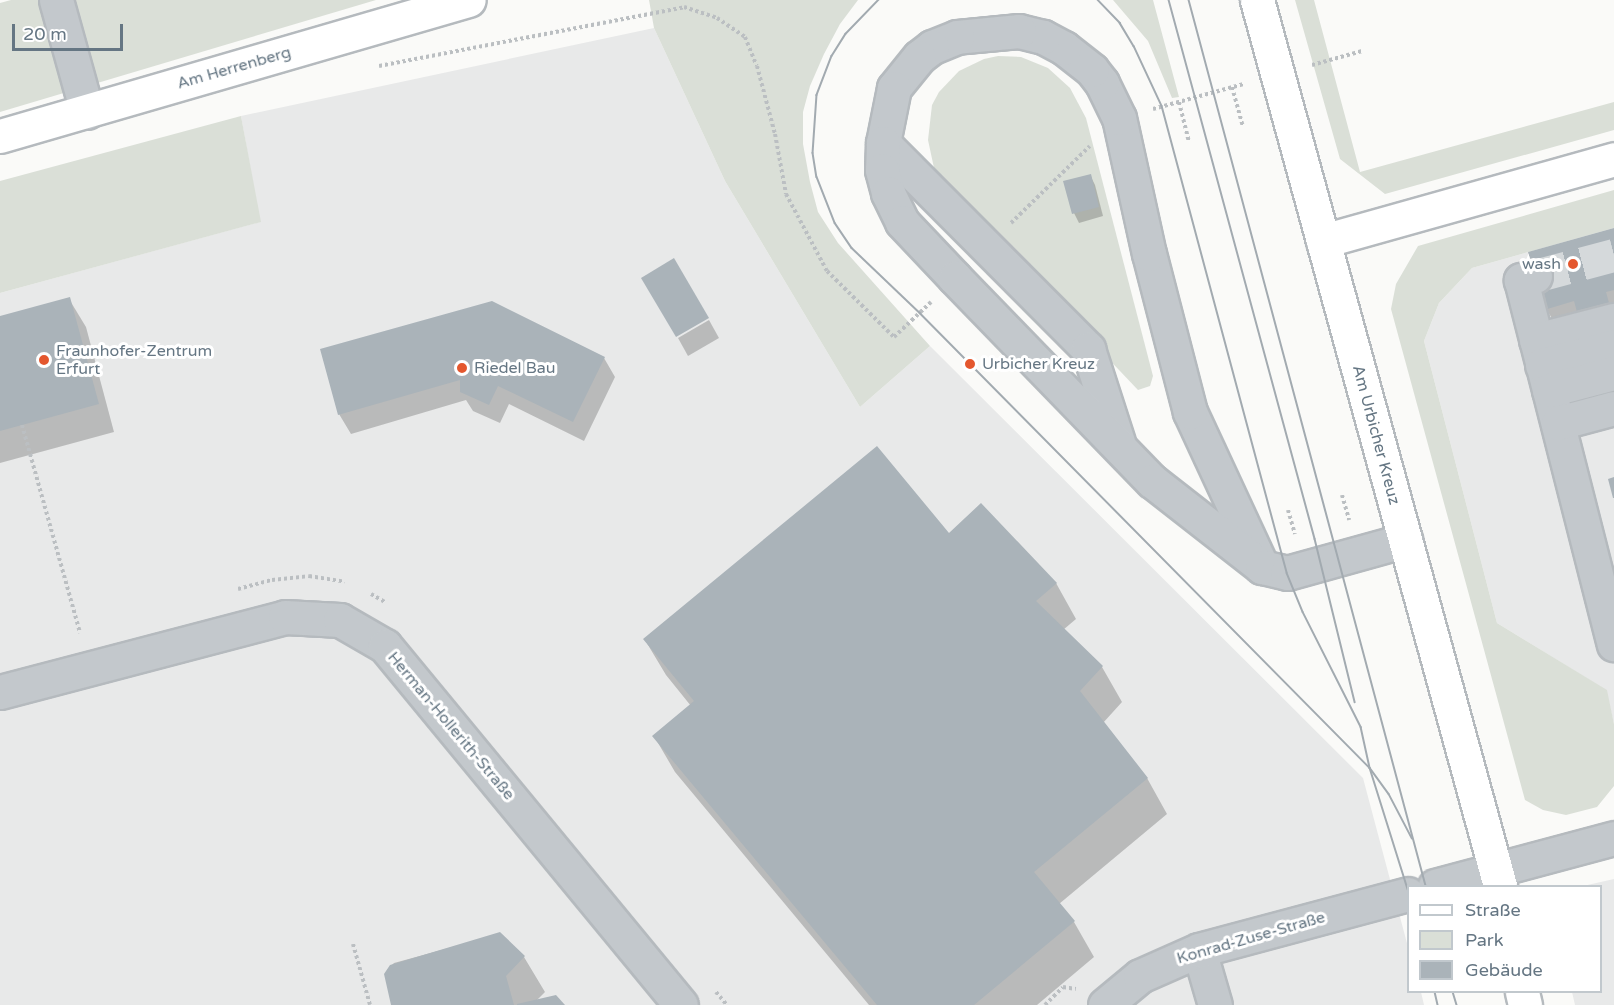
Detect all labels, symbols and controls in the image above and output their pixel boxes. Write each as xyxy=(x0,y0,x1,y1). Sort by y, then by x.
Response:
scale bar xyxy=(15,12,126,50)
text: 20 m xyxy=(23,23,67,45)
street label: Am Herrenberg xyxy=(175,43,293,93)
place label: wash xyxy=(1522,254,1561,274)
marker: wash xyxy=(1566,257,1580,271)
place label: Fraunhofer-Zentrum Erfurt xyxy=(56,341,212,379)
marker: Fraunhofer-Zentrum Erfurt xyxy=(37,353,51,367)
place label: Urbicher Kreuz xyxy=(982,354,1095,374)
marker: Urbicher Kreuz xyxy=(963,357,977,371)
place label: Riedel Bau xyxy=(474,358,555,378)
marker: Riedel Bau xyxy=(455,361,469,375)
street label: Am Urbicher Kreuz xyxy=(1348,363,1404,507)
street label: Herman-Hollerith-Straße xyxy=(383,648,519,804)
legend xyxy=(1407,885,1602,993)
text: Straße xyxy=(1465,899,1521,921)
street label: Konrad-Zuse-Straße xyxy=(1175,908,1327,968)
text: Park xyxy=(1465,929,1503,951)
text: Gebäude xyxy=(1465,959,1543,981)

